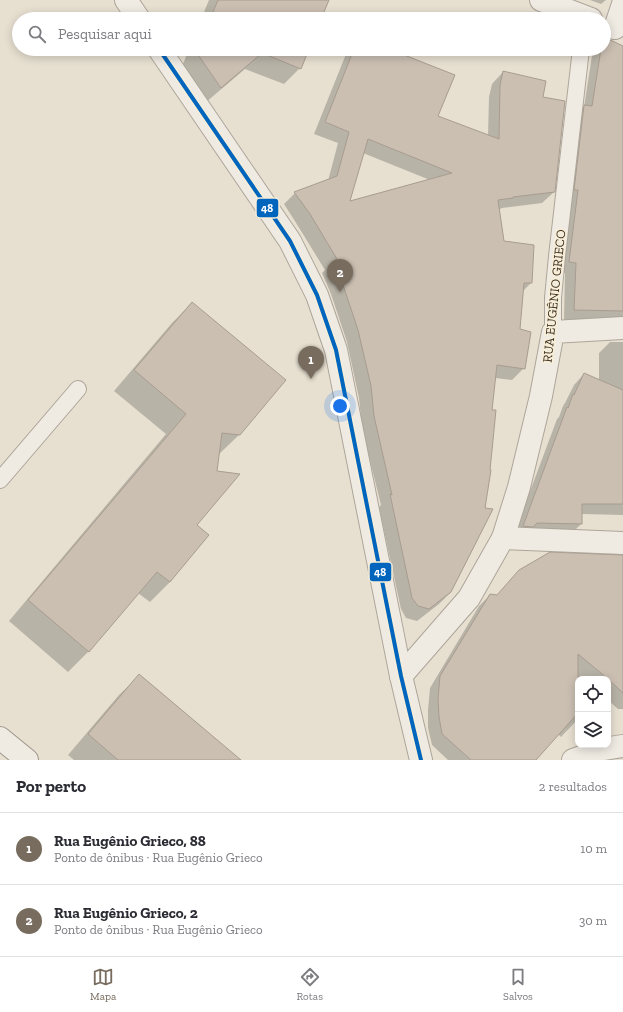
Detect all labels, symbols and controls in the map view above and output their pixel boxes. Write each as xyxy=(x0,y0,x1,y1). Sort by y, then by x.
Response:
search box xyxy=(12,12,611,56)
icon: search xyxy=(26,23,48,45)
text: Pesquisar aqui xyxy=(58,25,152,43)
line badge: 48 xyxy=(256,198,279,218)
text: 48 xyxy=(261,202,273,215)
street label: RUA EUGÊNIO GRIECO xyxy=(540,229,568,363)
pin: 2 xyxy=(327,259,353,292)
pin: 1 xyxy=(298,346,324,379)
your location xyxy=(330,396,350,416)
line badge: 48 xyxy=(369,562,392,582)
text: 48 xyxy=(374,566,386,579)
map controls xyxy=(575,676,611,748)
button: locate xyxy=(575,676,611,712)
button: layers xyxy=(575,712,611,748)
text: Por perto xyxy=(16,776,86,796)
text: 2 resultados xyxy=(539,779,607,794)
text: Rua Eugênio Grieco, 88 xyxy=(54,832,206,850)
text: 1 xyxy=(26,841,32,856)
text: 10 m xyxy=(580,841,607,856)
text: Ponto de ônibus · Rua Eugênio Grieco xyxy=(54,850,263,865)
text: Rua Eugênio Grieco, 2 xyxy=(54,904,198,922)
text: 2 xyxy=(26,913,32,928)
text: 30 m xyxy=(579,913,607,928)
text: Ponto de ônibus · Rua Eugênio Grieco xyxy=(54,922,263,937)
tab: Mapa xyxy=(90,966,116,1003)
tab: Rotas xyxy=(296,966,323,1003)
tab: Salvos xyxy=(503,966,533,1003)

